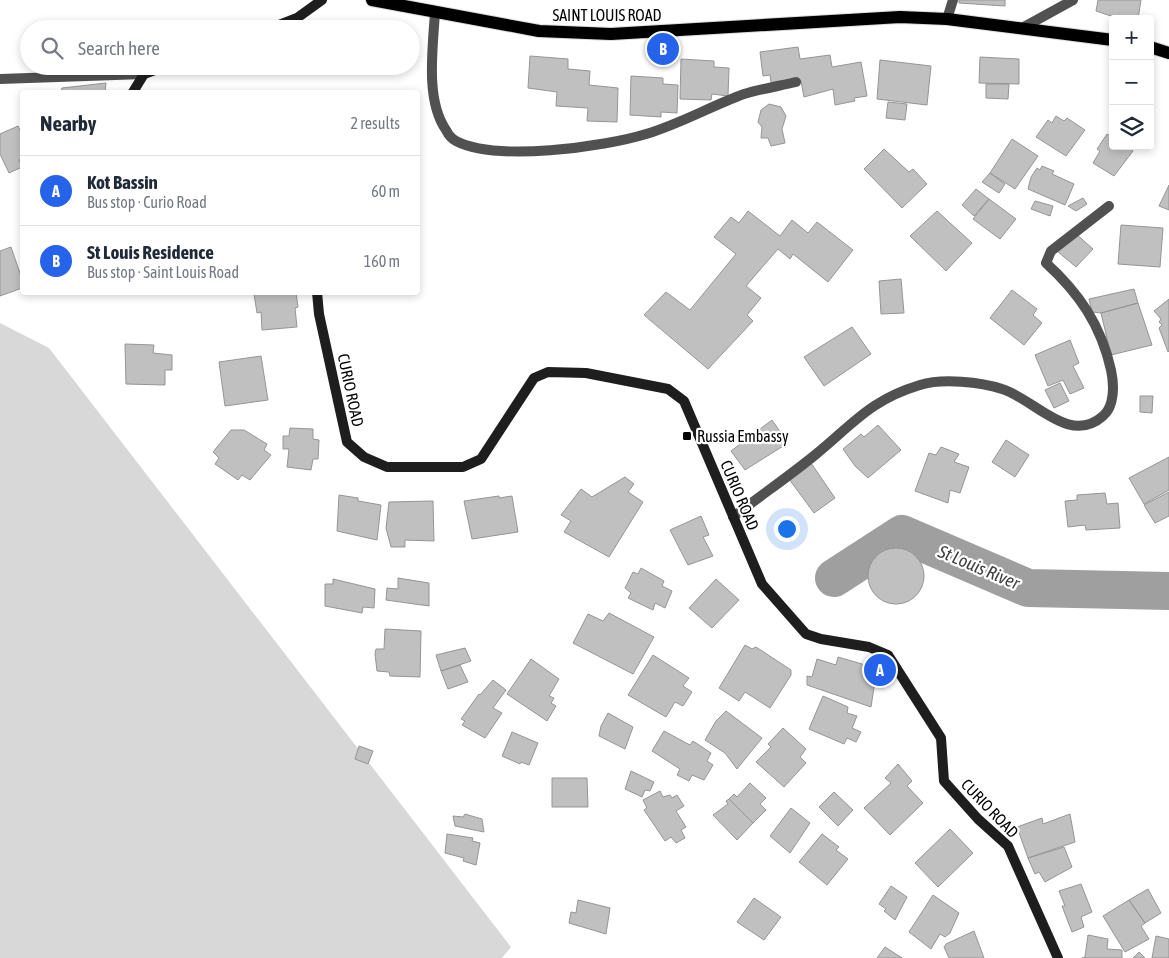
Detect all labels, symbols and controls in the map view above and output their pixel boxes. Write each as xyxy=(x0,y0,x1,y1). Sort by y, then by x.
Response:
street label: SAINT LOUIS ROAD xyxy=(553,6,661,24)
map controls xyxy=(1109,15,1154,150)
button: + xyxy=(1109,15,1154,60)
search box xyxy=(20,20,420,75)
pin: B xyxy=(647,30,679,68)
icon: search xyxy=(38,34,66,62)
text: Search here xyxy=(78,37,160,59)
button: − xyxy=(1109,60,1154,105)
button: layers xyxy=(1109,105,1154,150)
text: Nearby xyxy=(40,111,96,135)
text: 2 results xyxy=(350,114,400,132)
text: Kot Bassin xyxy=(87,171,158,193)
text: A xyxy=(52,182,60,200)
text: 60 m xyxy=(371,182,400,200)
text: Bus stop · Curio Road xyxy=(87,193,207,211)
text: St Louis Residence xyxy=(87,241,214,263)
text: B xyxy=(52,252,60,270)
text: 160 m xyxy=(364,252,400,270)
text: Bus stop · Saint Louis Road xyxy=(87,263,239,281)
street label: CURIO ROAD xyxy=(334,352,368,428)
place label: Russia Embassy xyxy=(697,427,789,446)
marker: Russia Embassy xyxy=(681,430,693,442)
street label: CURIO ROAD xyxy=(717,457,763,533)
your location xyxy=(774,516,800,542)
water label: St Louis River xyxy=(934,540,1023,594)
pin: A xyxy=(864,651,896,689)
street label: CURIO ROAD xyxy=(958,775,1022,841)

